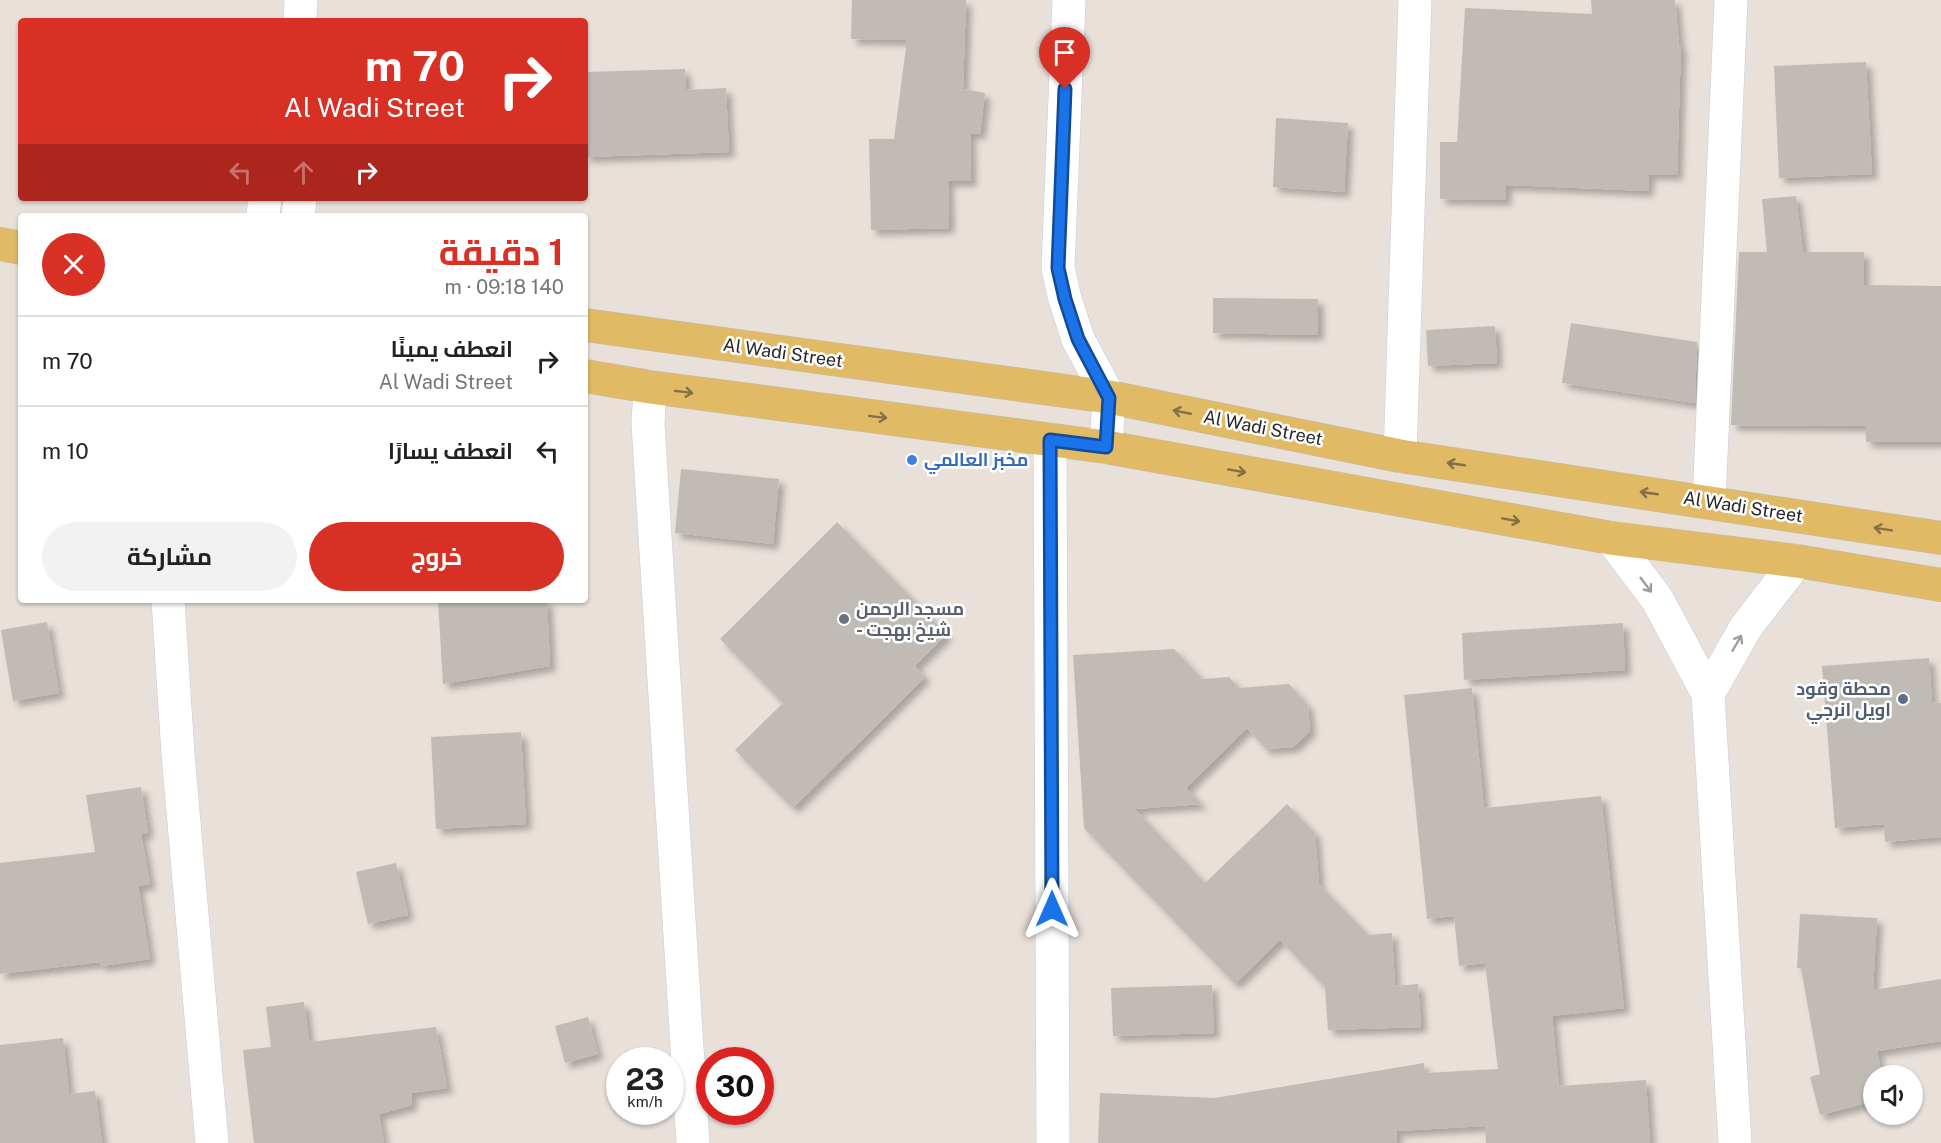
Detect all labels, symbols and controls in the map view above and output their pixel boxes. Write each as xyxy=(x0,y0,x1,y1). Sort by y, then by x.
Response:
pin xyxy=(1039,27,1090,89)
icon: arrive xyxy=(1048,36,1081,69)
text: 70 m xyxy=(365,41,465,90)
icon: right xyxy=(486,42,564,120)
text: Al Wadi Street xyxy=(284,91,465,123)
icon: left xyxy=(224,156,257,189)
icon: ahead xyxy=(287,156,320,189)
icon: right xyxy=(350,156,383,189)
text: 1 دقيقة xyxy=(439,231,564,273)
button: close xyxy=(42,233,105,296)
text: 140 m · 09:18 xyxy=(444,275,564,299)
street label: Al Wadi Street xyxy=(722,334,844,371)
text: انعطف يمينًا xyxy=(391,336,513,362)
icon: right xyxy=(531,345,564,378)
text: 70 m xyxy=(42,348,93,374)
text: Al Wadi Street xyxy=(379,370,513,394)
one-way arrow xyxy=(674,387,694,398)
one-way arrow xyxy=(1173,406,1192,417)
street label: Al Wadi Street xyxy=(1202,406,1324,449)
one-way arrow xyxy=(867,412,887,423)
icon: left xyxy=(531,435,564,468)
text: 10 m xyxy=(42,438,89,464)
text: انعطف يسارًا xyxy=(388,438,513,464)
place label: مخبز العالمي xyxy=(924,449,1028,475)
marker: مخبز العالمي xyxy=(905,453,919,467)
one-way arrow xyxy=(1447,459,1466,470)
one-way arrow xyxy=(1226,466,1246,477)
street label: Al Wadi Street xyxy=(1682,487,1804,526)
one-way arrow xyxy=(1640,488,1659,499)
one-way arrow xyxy=(1501,515,1520,526)
button: مشاركة xyxy=(42,522,297,591)
button: خروج xyxy=(309,522,564,591)
one-way arrow xyxy=(1874,523,1894,534)
one-way arrow xyxy=(1640,576,1653,592)
place label: مسجد الرحمن - شيخ بهجت xyxy=(856,598,964,642)
marker: مسجد الرحمن - شيخ بهجت xyxy=(837,612,851,626)
one-way arrow xyxy=(1731,635,1743,652)
place label: محطة وقود اويل انرجي xyxy=(1796,678,1891,725)
marker: محطة وقود اويل انرجي xyxy=(1896,692,1910,706)
position arrow xyxy=(1020,877,1084,941)
speed limit sign: 30 xyxy=(696,1047,774,1125)
text: 23 xyxy=(625,1061,665,1097)
map controls xyxy=(1863,1065,1923,1125)
button: sound xyxy=(1863,1065,1923,1125)
text: km/h xyxy=(627,1093,663,1110)

